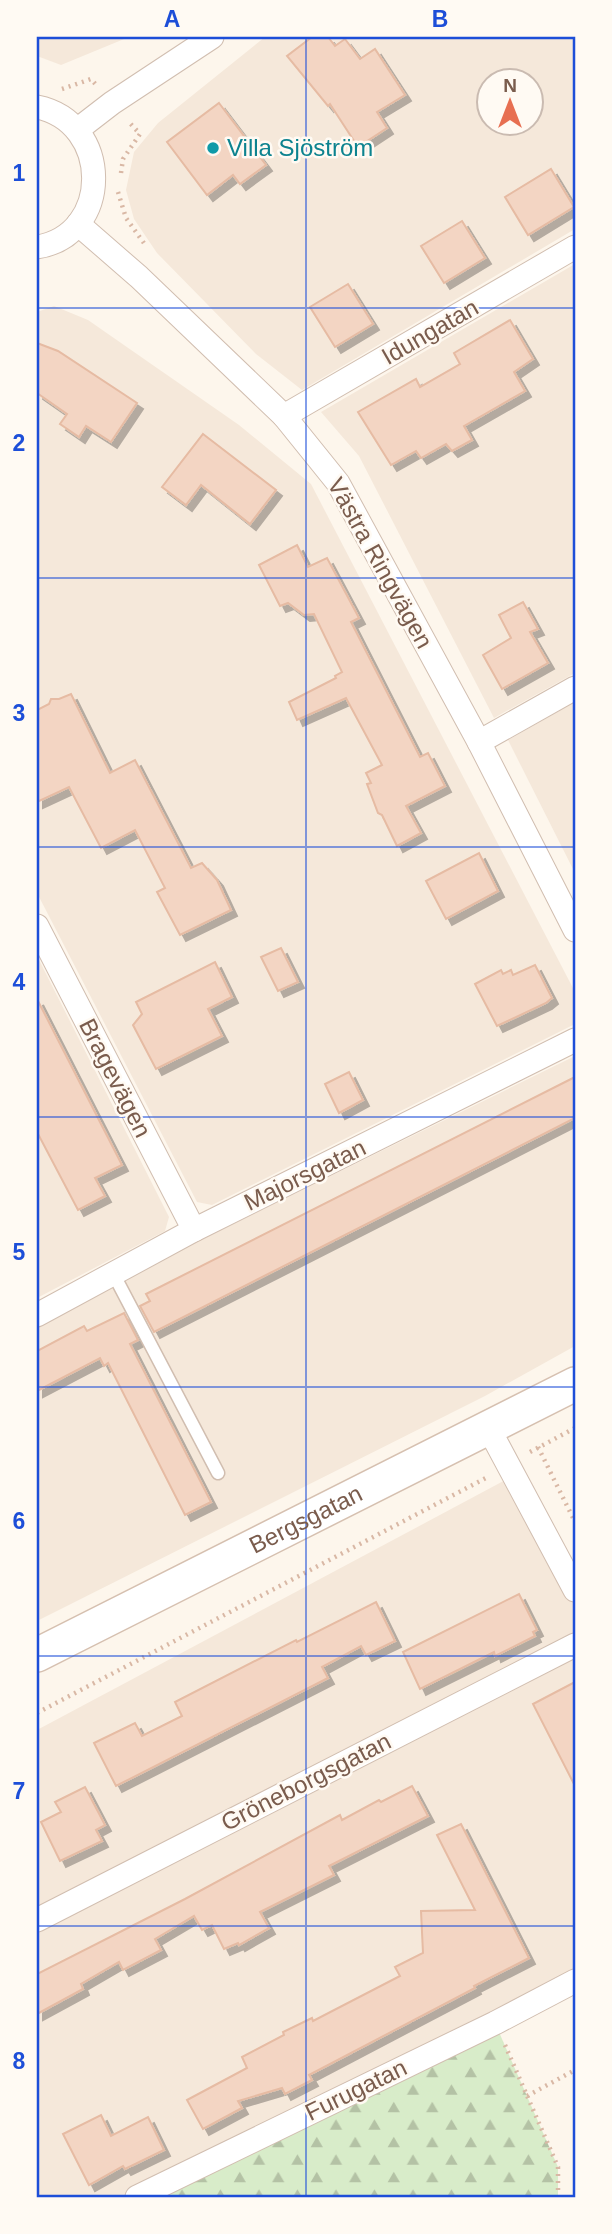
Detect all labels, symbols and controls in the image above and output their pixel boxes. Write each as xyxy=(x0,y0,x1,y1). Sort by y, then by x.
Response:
text: A xyxy=(164,6,180,32)
text: B xyxy=(432,6,448,32)
north arrow xyxy=(476,66,546,136)
text: N xyxy=(503,75,517,96)
place label: Villa Sjöström xyxy=(227,134,373,161)
marker: Villa Sjöström xyxy=(205,140,221,156)
text: 1 xyxy=(13,160,26,186)
street label: Idungatan xyxy=(377,293,483,370)
text: 2 xyxy=(13,430,25,456)
street label: Västra Ringvägen xyxy=(322,473,438,653)
text: 3 xyxy=(13,700,25,726)
text: 4 xyxy=(13,969,26,995)
street label: Bragevägen xyxy=(74,1014,157,1142)
street label: Majorsgatan xyxy=(240,1133,370,1216)
text: 5 xyxy=(13,1239,26,1265)
street label: Bergsgatan xyxy=(245,1479,367,1559)
text: 6 xyxy=(13,1508,25,1534)
street label: Gröneborgsgatan xyxy=(216,1727,395,1836)
text: 7 xyxy=(13,1778,25,1804)
text: 8 xyxy=(13,2048,26,2074)
street label: Furugatan xyxy=(301,2053,411,2126)

